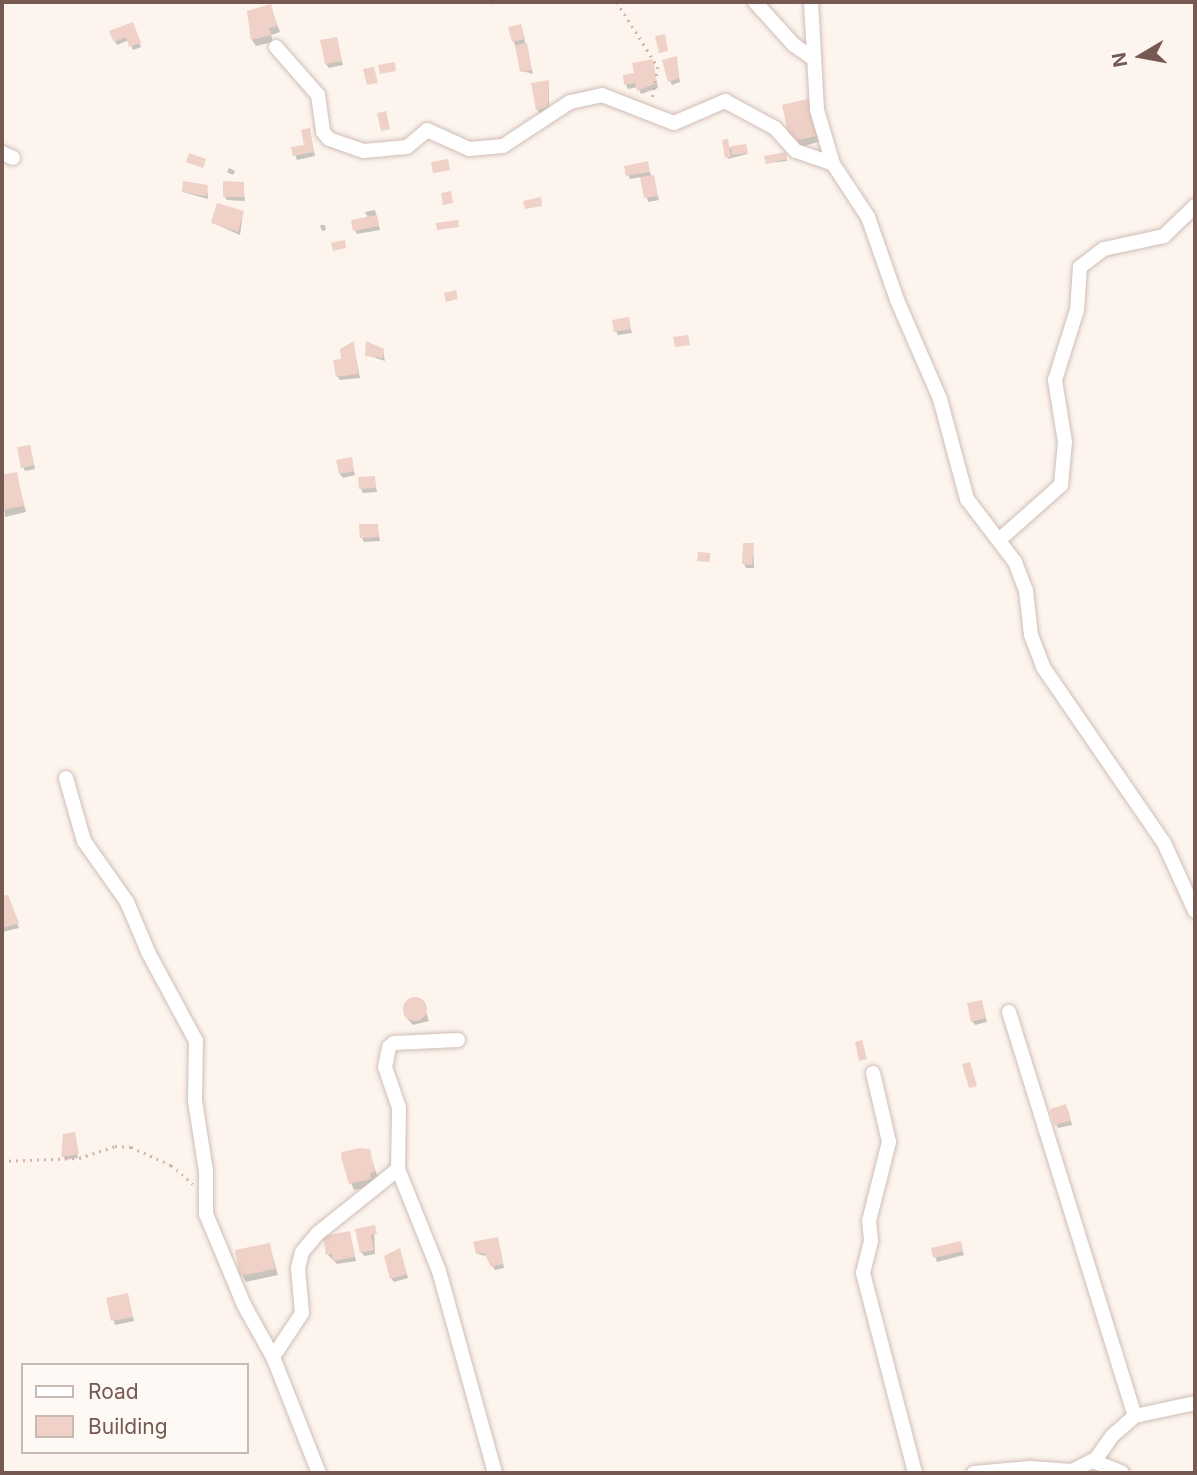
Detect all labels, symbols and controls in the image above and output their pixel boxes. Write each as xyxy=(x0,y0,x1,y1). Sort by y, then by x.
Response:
north arrow xyxy=(1106,21,1176,91)
text: N xyxy=(1107,51,1132,69)
legend xyxy=(21,1363,248,1454)
text: Road xyxy=(88,1379,139,1404)
text: Building xyxy=(88,1414,168,1439)

